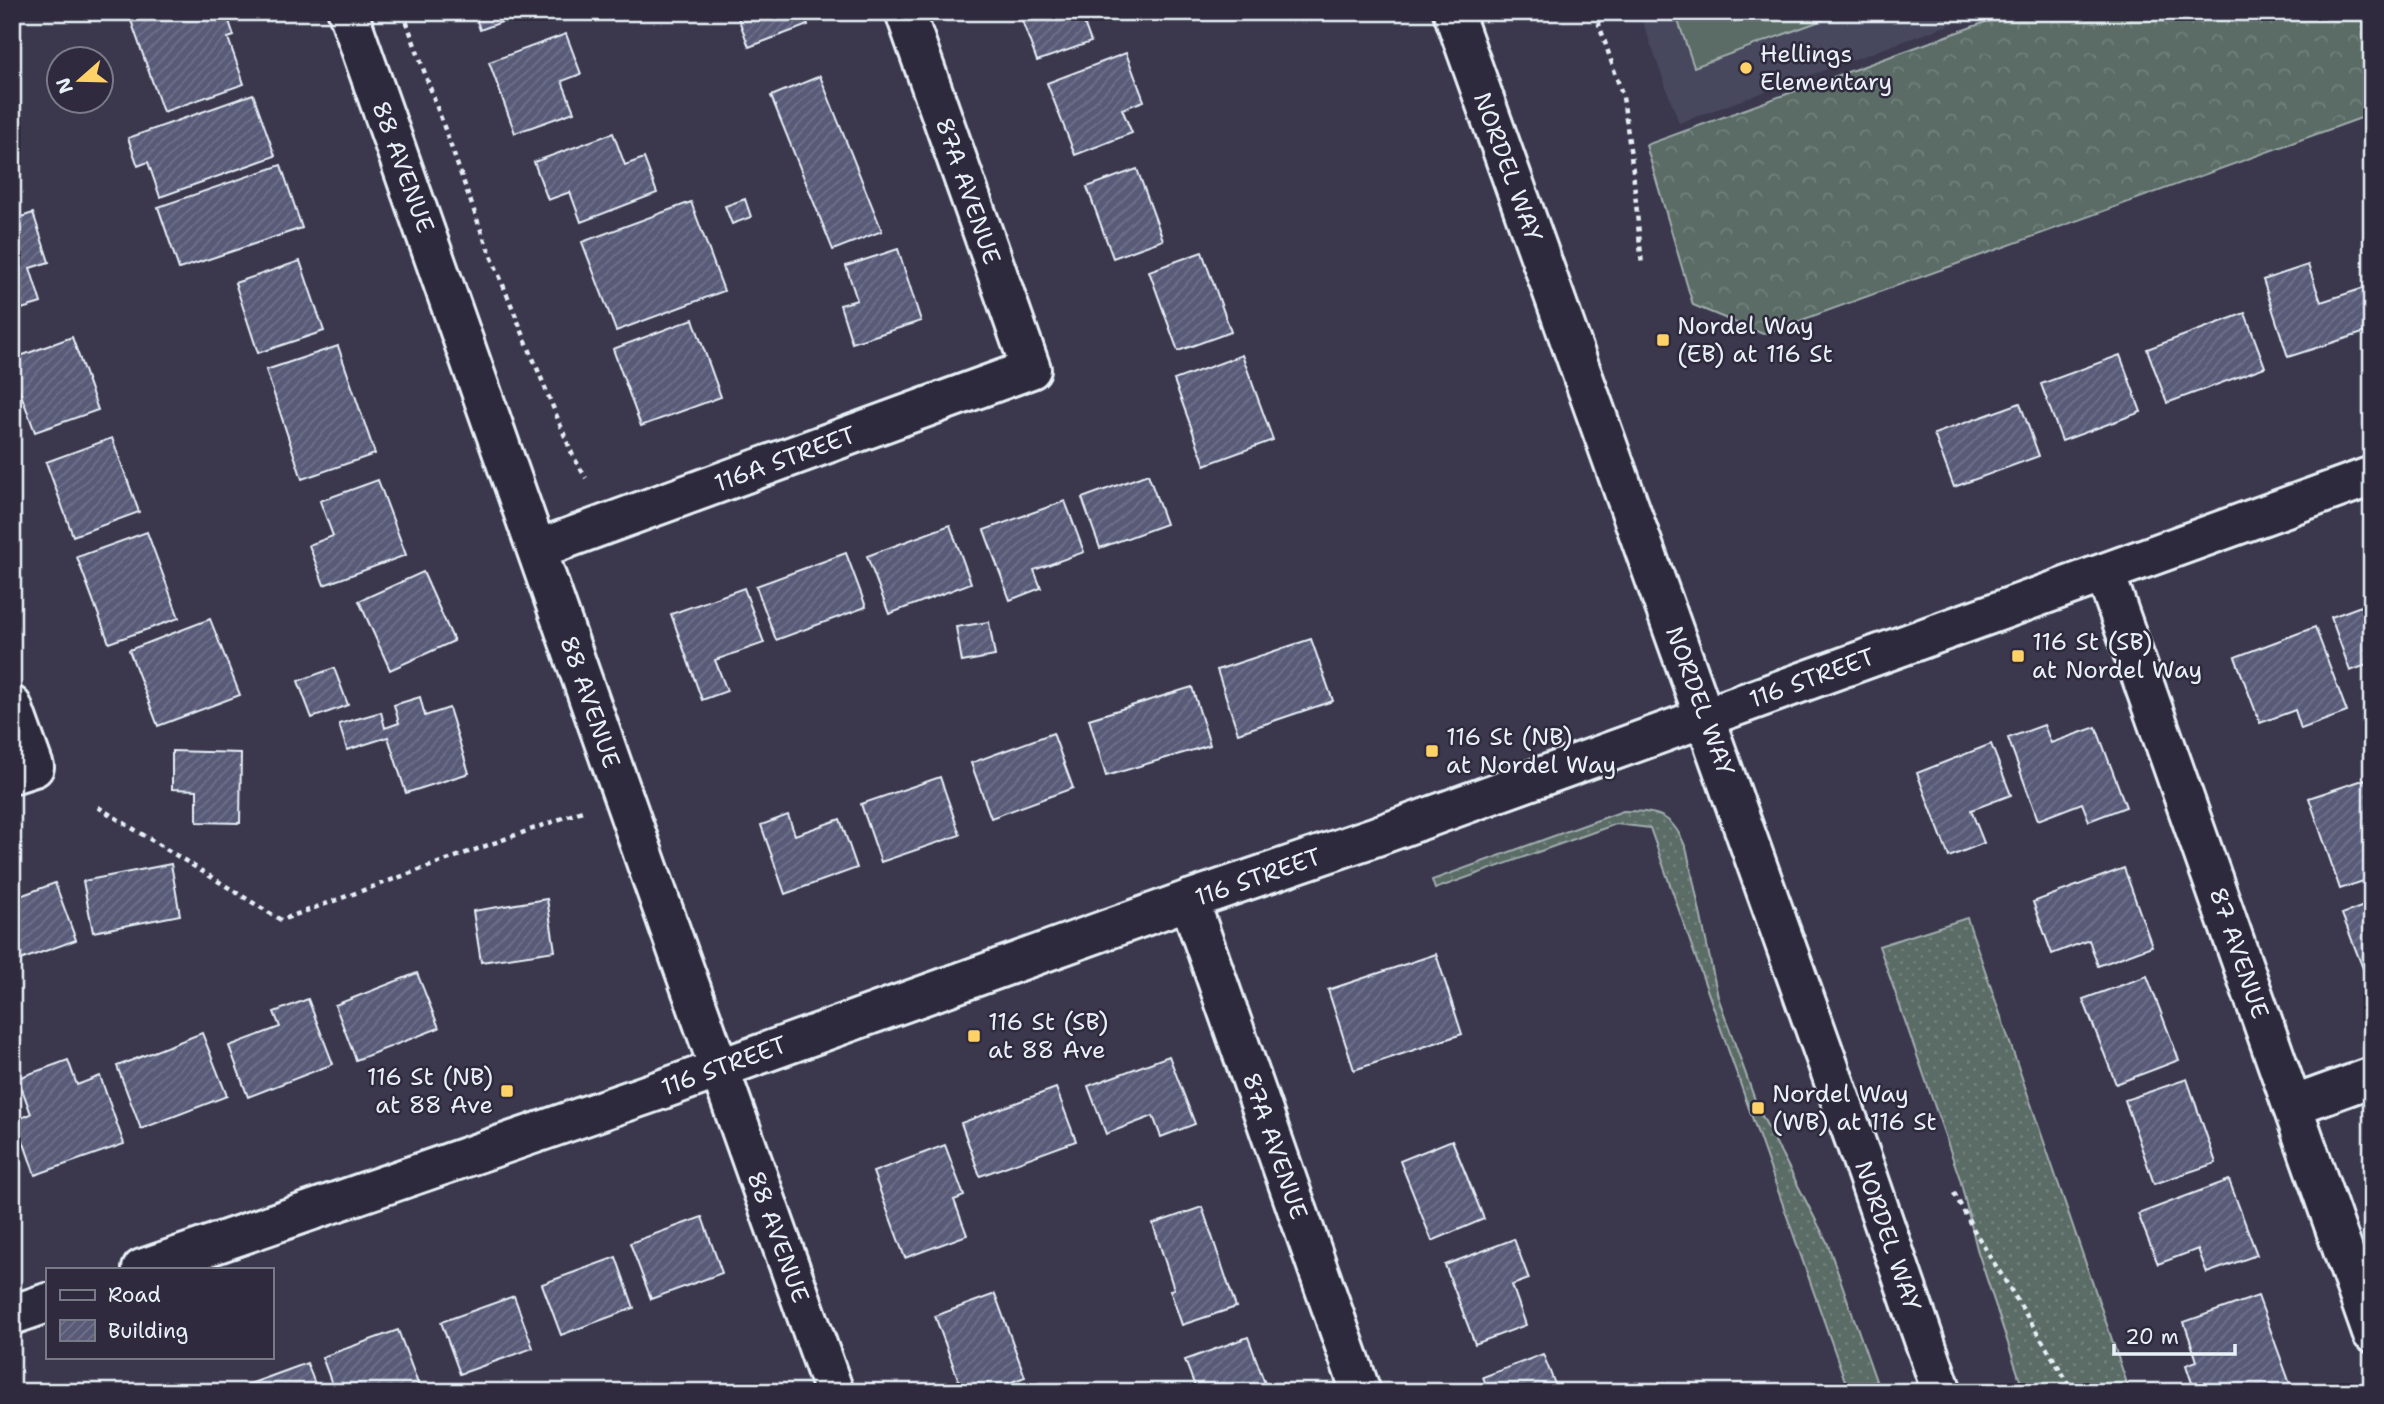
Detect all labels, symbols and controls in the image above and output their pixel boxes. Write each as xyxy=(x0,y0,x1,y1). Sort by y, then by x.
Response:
place label: Hellings Elementary xyxy=(1760,38,1892,98)
north arrow xyxy=(46,46,116,116)
marker: Hellings Elementary xyxy=(1738,60,1754,76)
text: N xyxy=(50,74,79,97)
street label: NORDEL WAY xyxy=(1466,88,1550,247)
street label: 88 AVENUE xyxy=(364,97,442,237)
street label: 87A AVENUE xyxy=(928,113,1008,269)
place label: Nordel Way (EB) at 116 St xyxy=(1677,310,1833,370)
marker: Nordel Way (EB) at 116 St xyxy=(1655,332,1671,348)
street label: 116A STREET xyxy=(710,419,860,499)
street label: NORDEL WAY xyxy=(1658,622,1742,781)
place label: 116 St (SB) at Nordel Way xyxy=(2032,626,2202,686)
street label: 88 AVENUE xyxy=(552,632,628,772)
street label: 116 STREET xyxy=(1745,640,1879,716)
marker: 116 St (SB) at Nordel Way xyxy=(2010,648,2026,664)
place label: 116 St (NB) at Nordel Way xyxy=(1446,721,1616,781)
marker: 116 St (NB) at Nordel Way xyxy=(1424,743,1440,759)
street label: 116 STREET xyxy=(1191,840,1326,914)
street label: 87 AVENUE xyxy=(2202,883,2276,1023)
place label: 116 St (SB) at 88 Ave xyxy=(988,1006,1108,1066)
street label: 116 STREET xyxy=(657,1028,791,1104)
marker: 116 St (SB) at 88 Ave xyxy=(966,1028,982,1044)
place label: 116 St (NB) at 88 Ave xyxy=(367,1061,493,1121)
street label: 87A AVENUE xyxy=(1235,1068,1315,1224)
place label: Nordel Way (WB) at 116 St xyxy=(1772,1078,1937,1138)
marker: 116 St (NB) at 88 Ave xyxy=(499,1083,515,1099)
marker: Nordel Way (WB) at 116 St xyxy=(1750,1100,1766,1116)
street label: NORDEL WAY xyxy=(1847,1156,1929,1316)
street label: 88 AVENUE xyxy=(739,1167,817,1307)
legend xyxy=(46,1268,273,1358)
text: Road xyxy=(108,1281,161,1309)
scale bar xyxy=(2114,1313,2235,1357)
text: Building xyxy=(108,1317,188,1345)
text: 20 m xyxy=(2125,1323,2179,1351)

